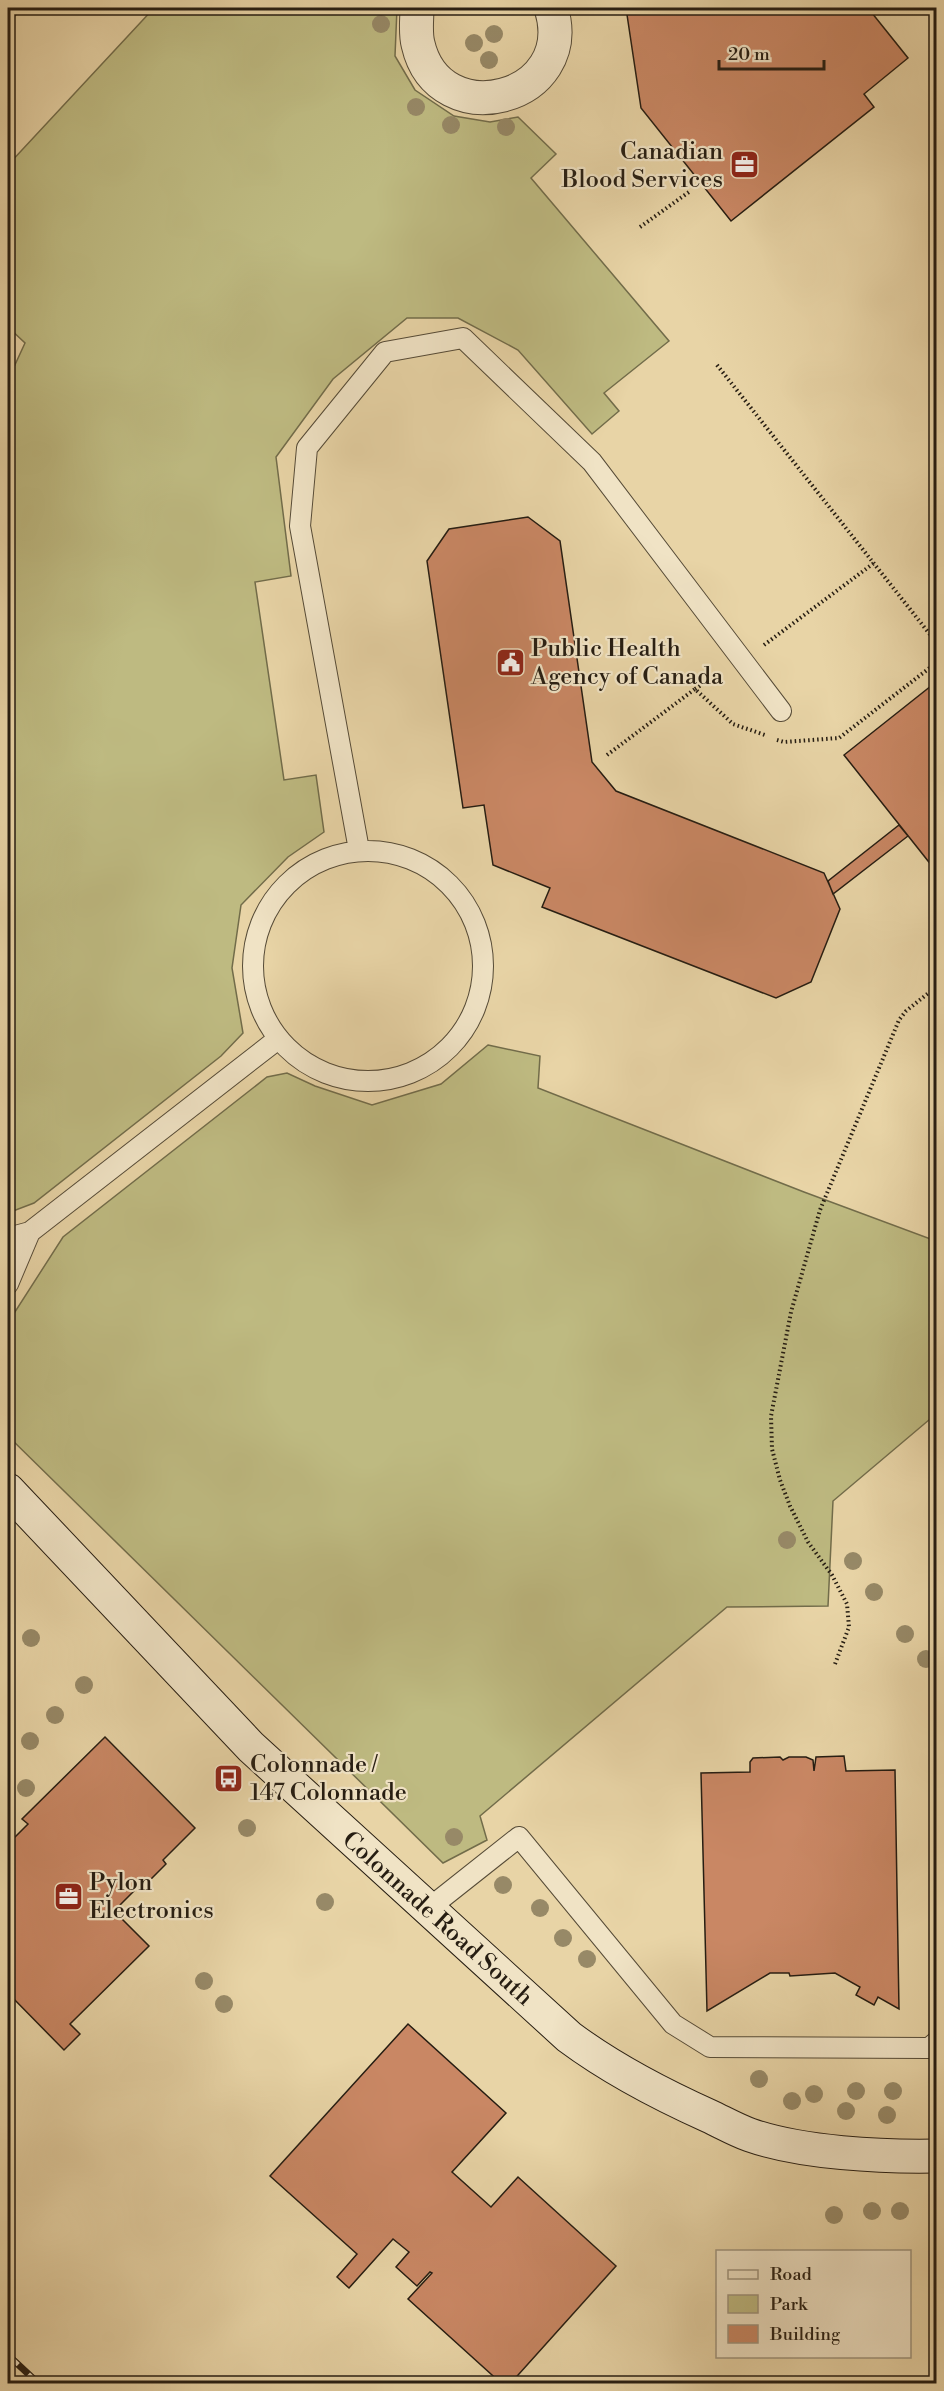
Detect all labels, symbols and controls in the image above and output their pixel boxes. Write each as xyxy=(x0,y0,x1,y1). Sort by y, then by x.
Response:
scale bar xyxy=(719,33,824,71)
text: 20 m xyxy=(728,43,770,66)
place label: Canadian Blood Services xyxy=(561,137,723,195)
office icon: Canadian Blood Services xyxy=(728,149,760,181)
place label: Public Health Agency of Canada xyxy=(530,634,724,692)
public building icon: Public Health Agency of Canada xyxy=(494,646,526,678)
place label: Colonnade / 147 Colonnade xyxy=(250,1750,407,1808)
bus stop icon: Colonnade / 147 Colonnade xyxy=(213,1762,245,1794)
street label: Colonnade Road South xyxy=(336,1825,539,2012)
place label: Pylon Electronics xyxy=(89,1868,214,1926)
office icon: Pylon Electronics xyxy=(52,1880,84,1912)
legend xyxy=(716,2250,911,2358)
text: Road xyxy=(770,2263,813,2286)
text: Park xyxy=(770,2293,809,2316)
text: Building xyxy=(769,2323,841,2346)

